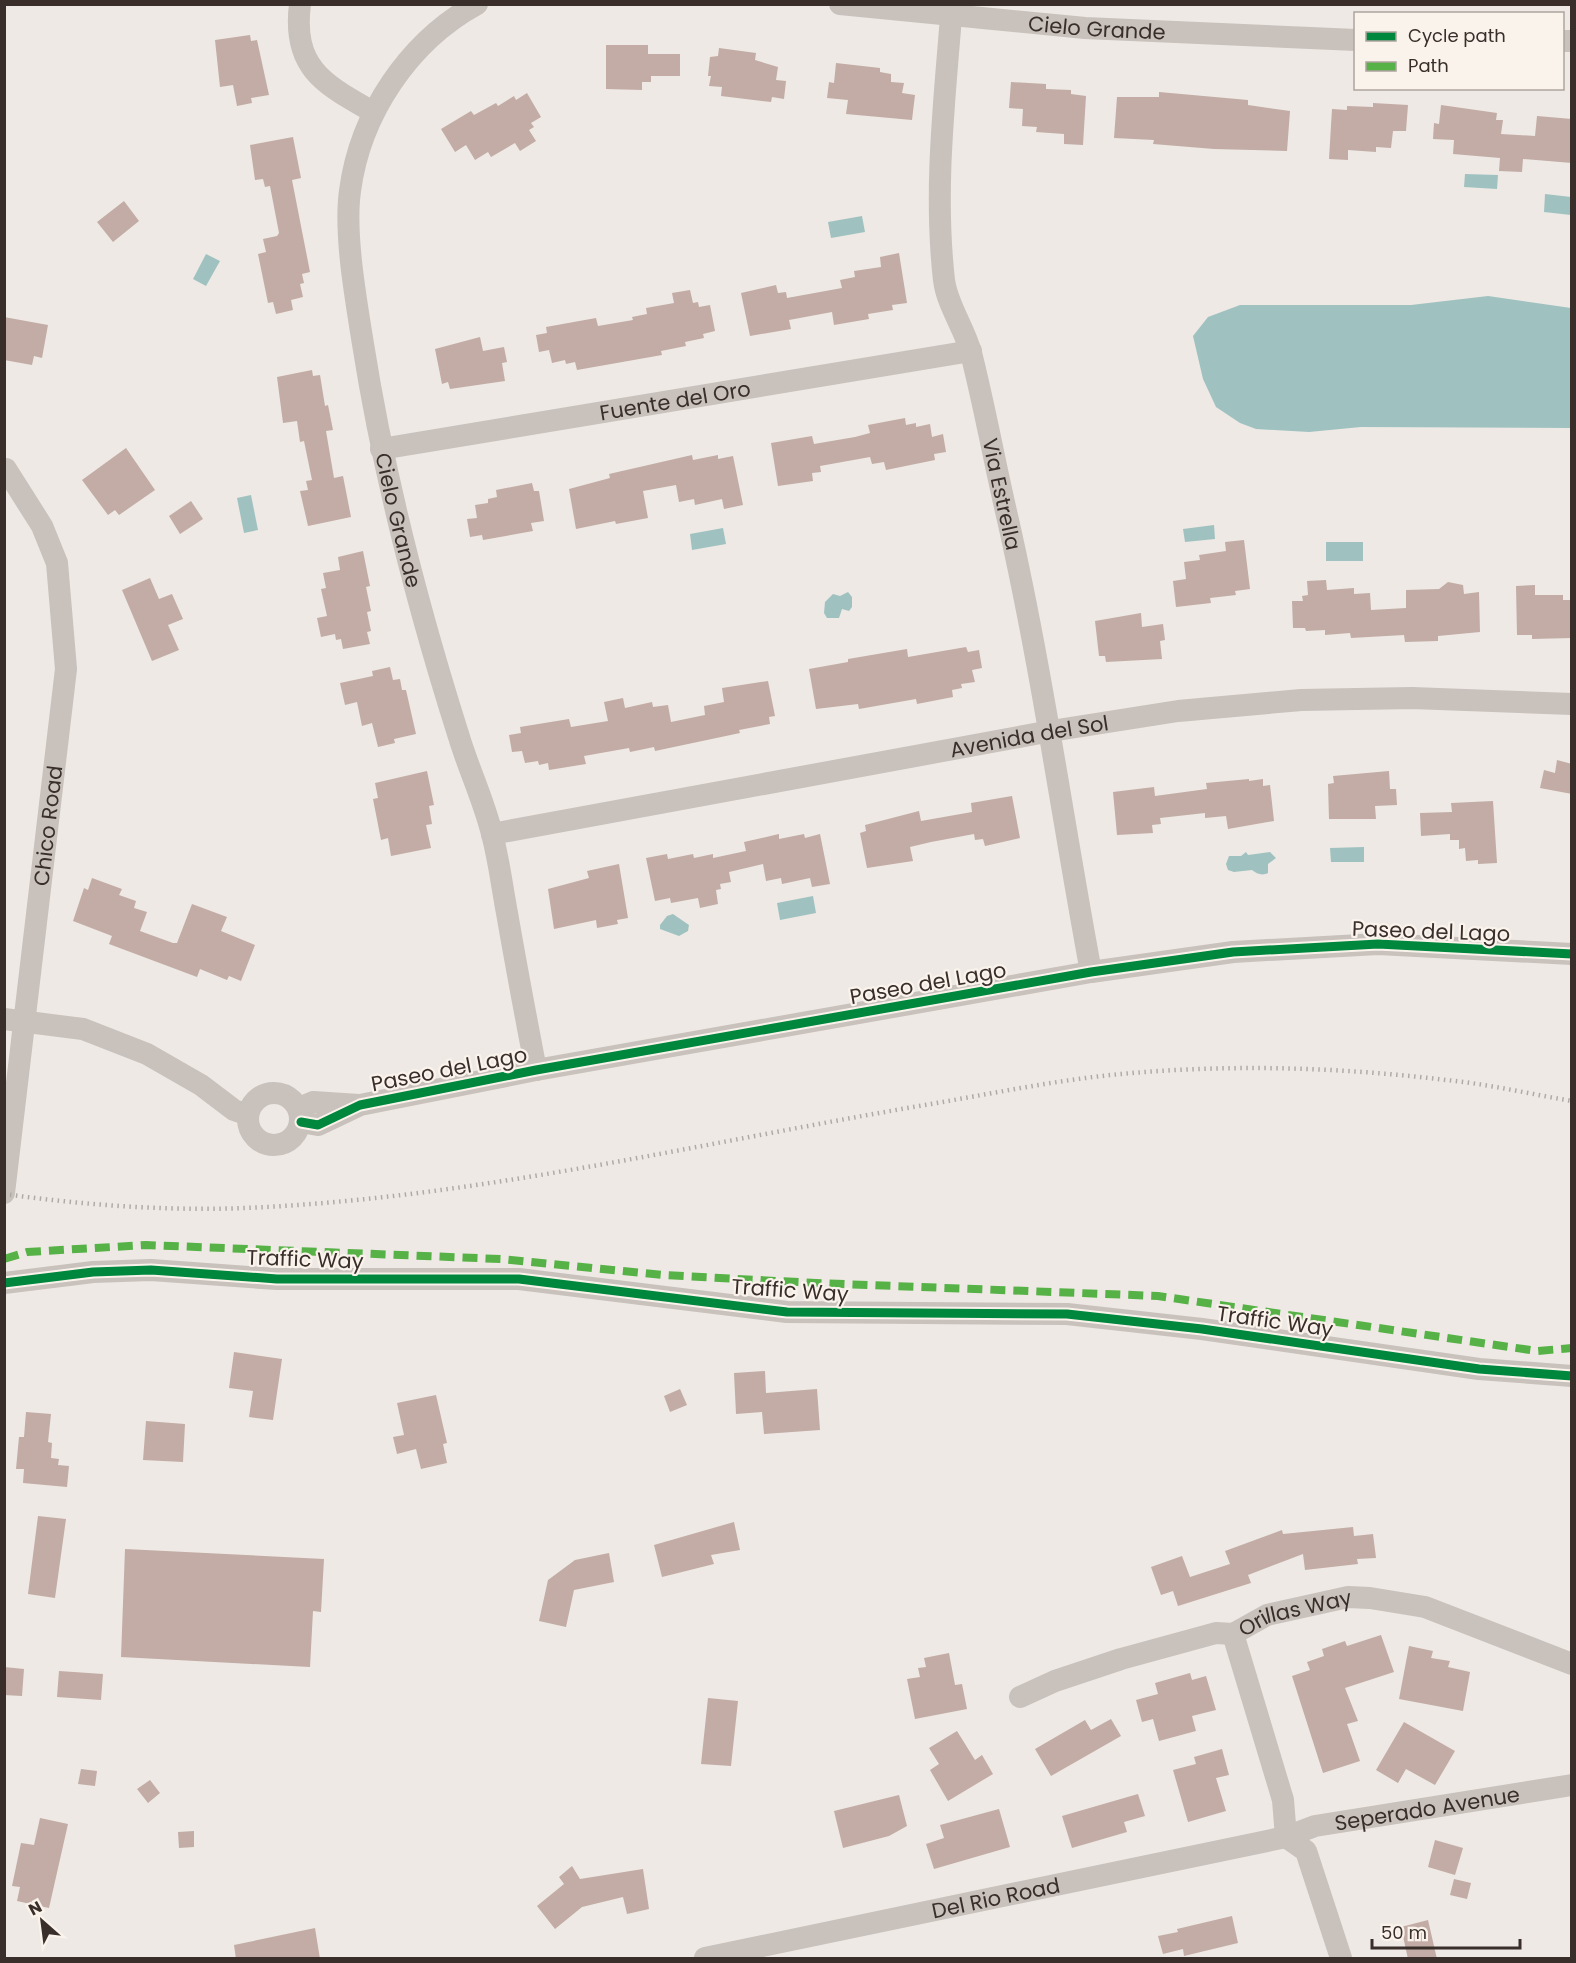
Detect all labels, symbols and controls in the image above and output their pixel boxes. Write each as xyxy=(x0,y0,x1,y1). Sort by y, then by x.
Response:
street label: Cielo Grande xyxy=(1027,8,1166,46)
legend xyxy=(1354,12,1564,90)
text: Cycle path xyxy=(1408,23,1506,48)
text: Path xyxy=(1408,53,1449,78)
street label: Fuente del Oro xyxy=(597,373,753,427)
street label: Via Estrella xyxy=(976,435,1029,553)
street label: Cielo Grande xyxy=(369,450,429,591)
street label: Avenida del Sol xyxy=(947,708,1110,764)
street label: Chico Road xyxy=(26,764,69,887)
street label: Paseo del Lago xyxy=(1351,914,1511,948)
street label: Paseo del Lago xyxy=(848,955,1008,1011)
street label: Paseo del Lago xyxy=(369,1040,529,1098)
street label: Traffic Way xyxy=(246,1242,364,1276)
street label: Traffic Way xyxy=(731,1271,850,1309)
street label: Traffic Way xyxy=(1215,1298,1335,1344)
street label: Orillas Way xyxy=(1233,1582,1354,1643)
street label: Seperado Avenue xyxy=(1333,1779,1522,1837)
street label: Del Rio Road xyxy=(929,1870,1063,1925)
north arrow xyxy=(12,1891,72,1951)
text: N xyxy=(24,1895,46,1921)
scale bar xyxy=(1372,1912,1520,1950)
text: 50 m xyxy=(1381,1920,1427,1945)

